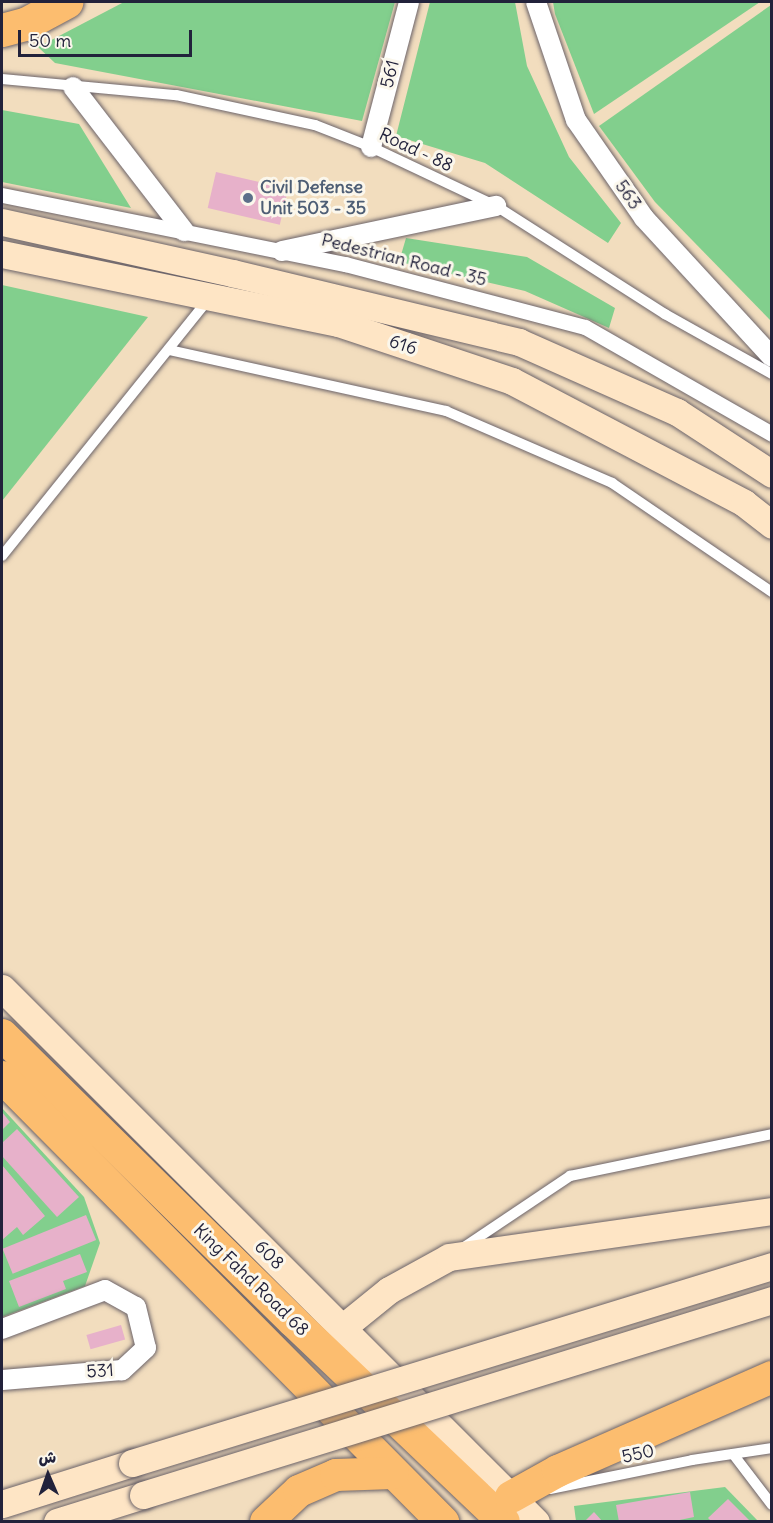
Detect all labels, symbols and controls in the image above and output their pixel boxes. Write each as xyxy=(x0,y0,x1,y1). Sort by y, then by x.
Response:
scale bar xyxy=(21,18,195,56)
text: 50 m xyxy=(29,29,71,52)
street label: 561 xyxy=(376,58,404,90)
street label: Road - 88 xyxy=(376,123,456,177)
street label: 563 xyxy=(610,176,646,214)
place label: Civil Defense Unit 503 - 35 xyxy=(260,177,366,219)
marker: Civil Defense Unit 503 - 35 xyxy=(241,191,255,205)
street label: Pedestrian Road - 35 xyxy=(319,229,489,291)
street label: 616 xyxy=(386,330,420,360)
street label: King Fahd Road 68 xyxy=(189,1219,313,1341)
street label: 608 xyxy=(250,1236,288,1274)
street label: 531 xyxy=(86,1359,114,1383)
street label: 550 xyxy=(620,1440,656,1468)
north arrow xyxy=(18,1445,78,1505)
text: ش xyxy=(38,1447,57,1467)

